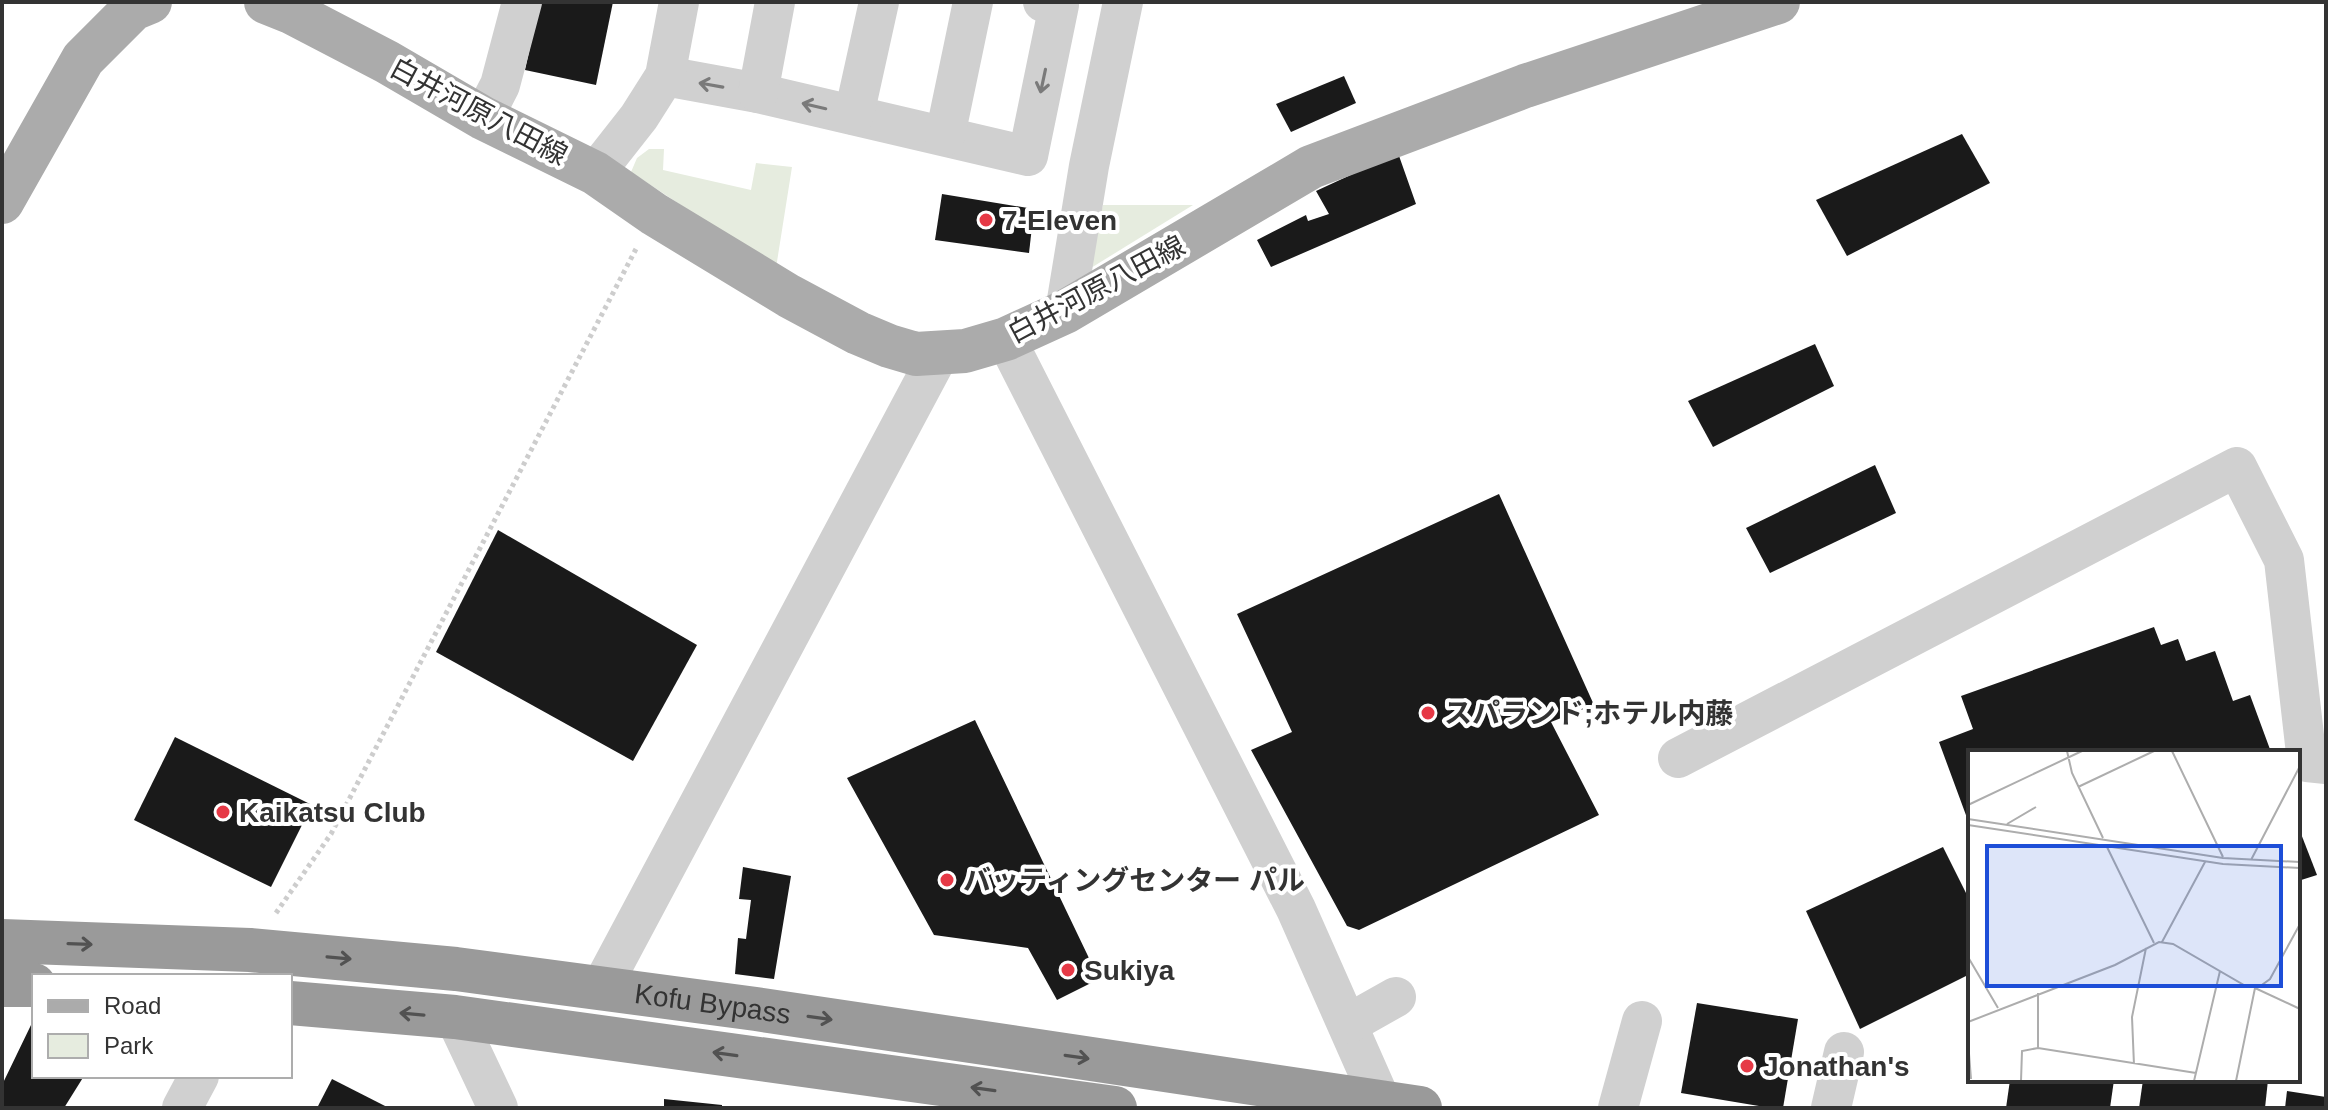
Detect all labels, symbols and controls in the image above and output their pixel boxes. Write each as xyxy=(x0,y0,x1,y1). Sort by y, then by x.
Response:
street label: 白井河原八田線 xyxy=(385,52,573,171)
one-way arrow xyxy=(1035,67,1050,93)
one-way arrow xyxy=(699,76,725,91)
one-way arrow xyxy=(802,98,827,113)
place label: 7-Eleven xyxy=(1002,205,1117,236)
marker: 7-Eleven xyxy=(977,211,995,229)
street label: 白井河原八田線 xyxy=(1002,230,1190,349)
place label: スパランド;ホテル内藤 xyxy=(1444,698,1733,729)
marker: スパランド;ホテル内藤 xyxy=(1419,704,1437,722)
inset map xyxy=(1968,750,2300,1082)
place label: Kaikatsu Club xyxy=(239,797,426,828)
marker: Kaikatsu Club xyxy=(214,803,232,821)
place label: バッティングセンター パル xyxy=(963,865,1305,896)
marker: バッティングセンター パル xyxy=(938,871,956,889)
one-way arrow xyxy=(66,936,93,951)
one-way arrow xyxy=(326,951,352,966)
place label: Sukiya xyxy=(1084,955,1175,986)
marker: Sukiya xyxy=(1059,961,1077,979)
legend xyxy=(32,974,292,1078)
street label: Kofu Bypass xyxy=(633,978,793,1030)
text: Road xyxy=(104,992,161,1019)
one-way arrow xyxy=(399,1006,426,1021)
one-way arrow xyxy=(806,1012,832,1027)
text: Park xyxy=(104,1032,154,1059)
one-way arrow xyxy=(713,1046,738,1061)
one-way arrow xyxy=(1064,1050,1089,1065)
place label: Jonathan's xyxy=(1763,1051,1910,1082)
marker: Jonathan's xyxy=(1738,1057,1756,1075)
one-way arrow xyxy=(971,1081,996,1096)

